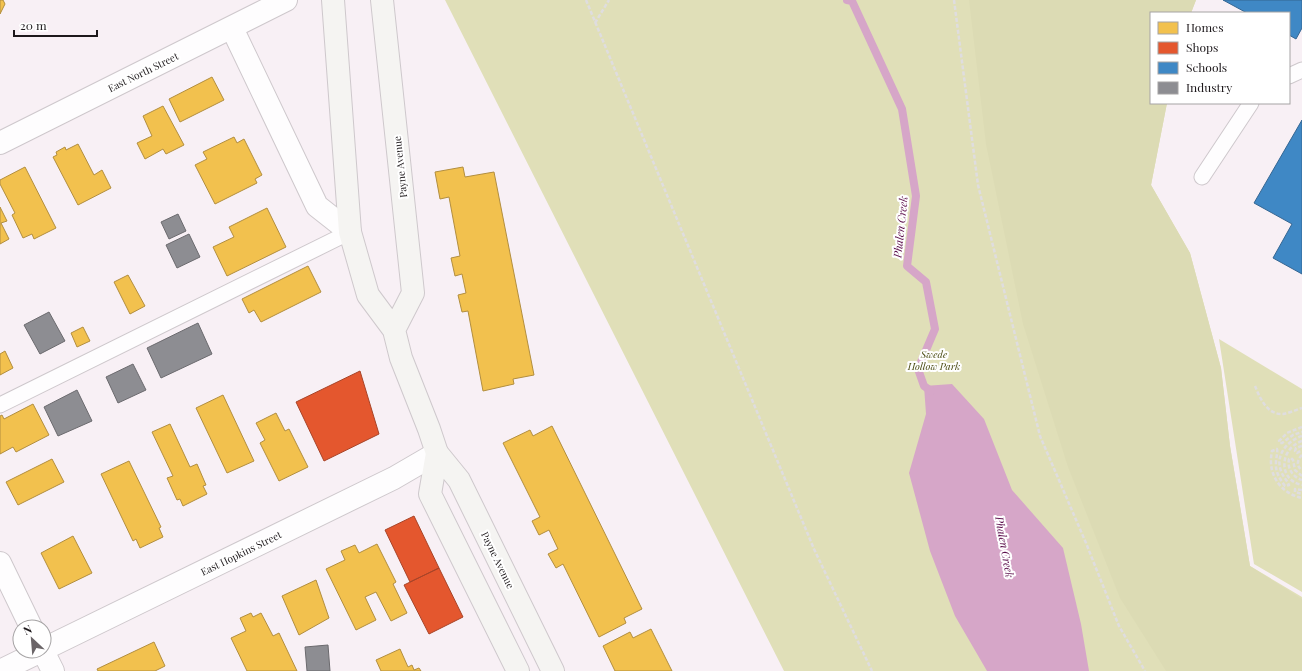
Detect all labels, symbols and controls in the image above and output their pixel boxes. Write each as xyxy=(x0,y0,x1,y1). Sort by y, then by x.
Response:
scale bar xyxy=(14,12,97,38)
legend xyxy=(1150,12,1290,104)
text: 20 m xyxy=(20,17,47,33)
text: Homes xyxy=(1186,19,1224,35)
text: Shops xyxy=(1186,39,1218,55)
street label: East North Street xyxy=(105,49,181,95)
text: Schools xyxy=(1186,59,1227,75)
text: Industry xyxy=(1186,79,1232,95)
street label: Payne Avenue xyxy=(390,135,410,199)
water label: Phalen Creek xyxy=(889,195,911,260)
park label: Swede Hollow Park xyxy=(907,347,960,373)
water label: Phalen Creek xyxy=(992,514,1018,579)
street label: East Hopkins Street xyxy=(198,527,284,579)
street label: Payne Avenue xyxy=(478,529,518,591)
north arrow xyxy=(12,619,52,659)
text: N xyxy=(21,621,34,638)

